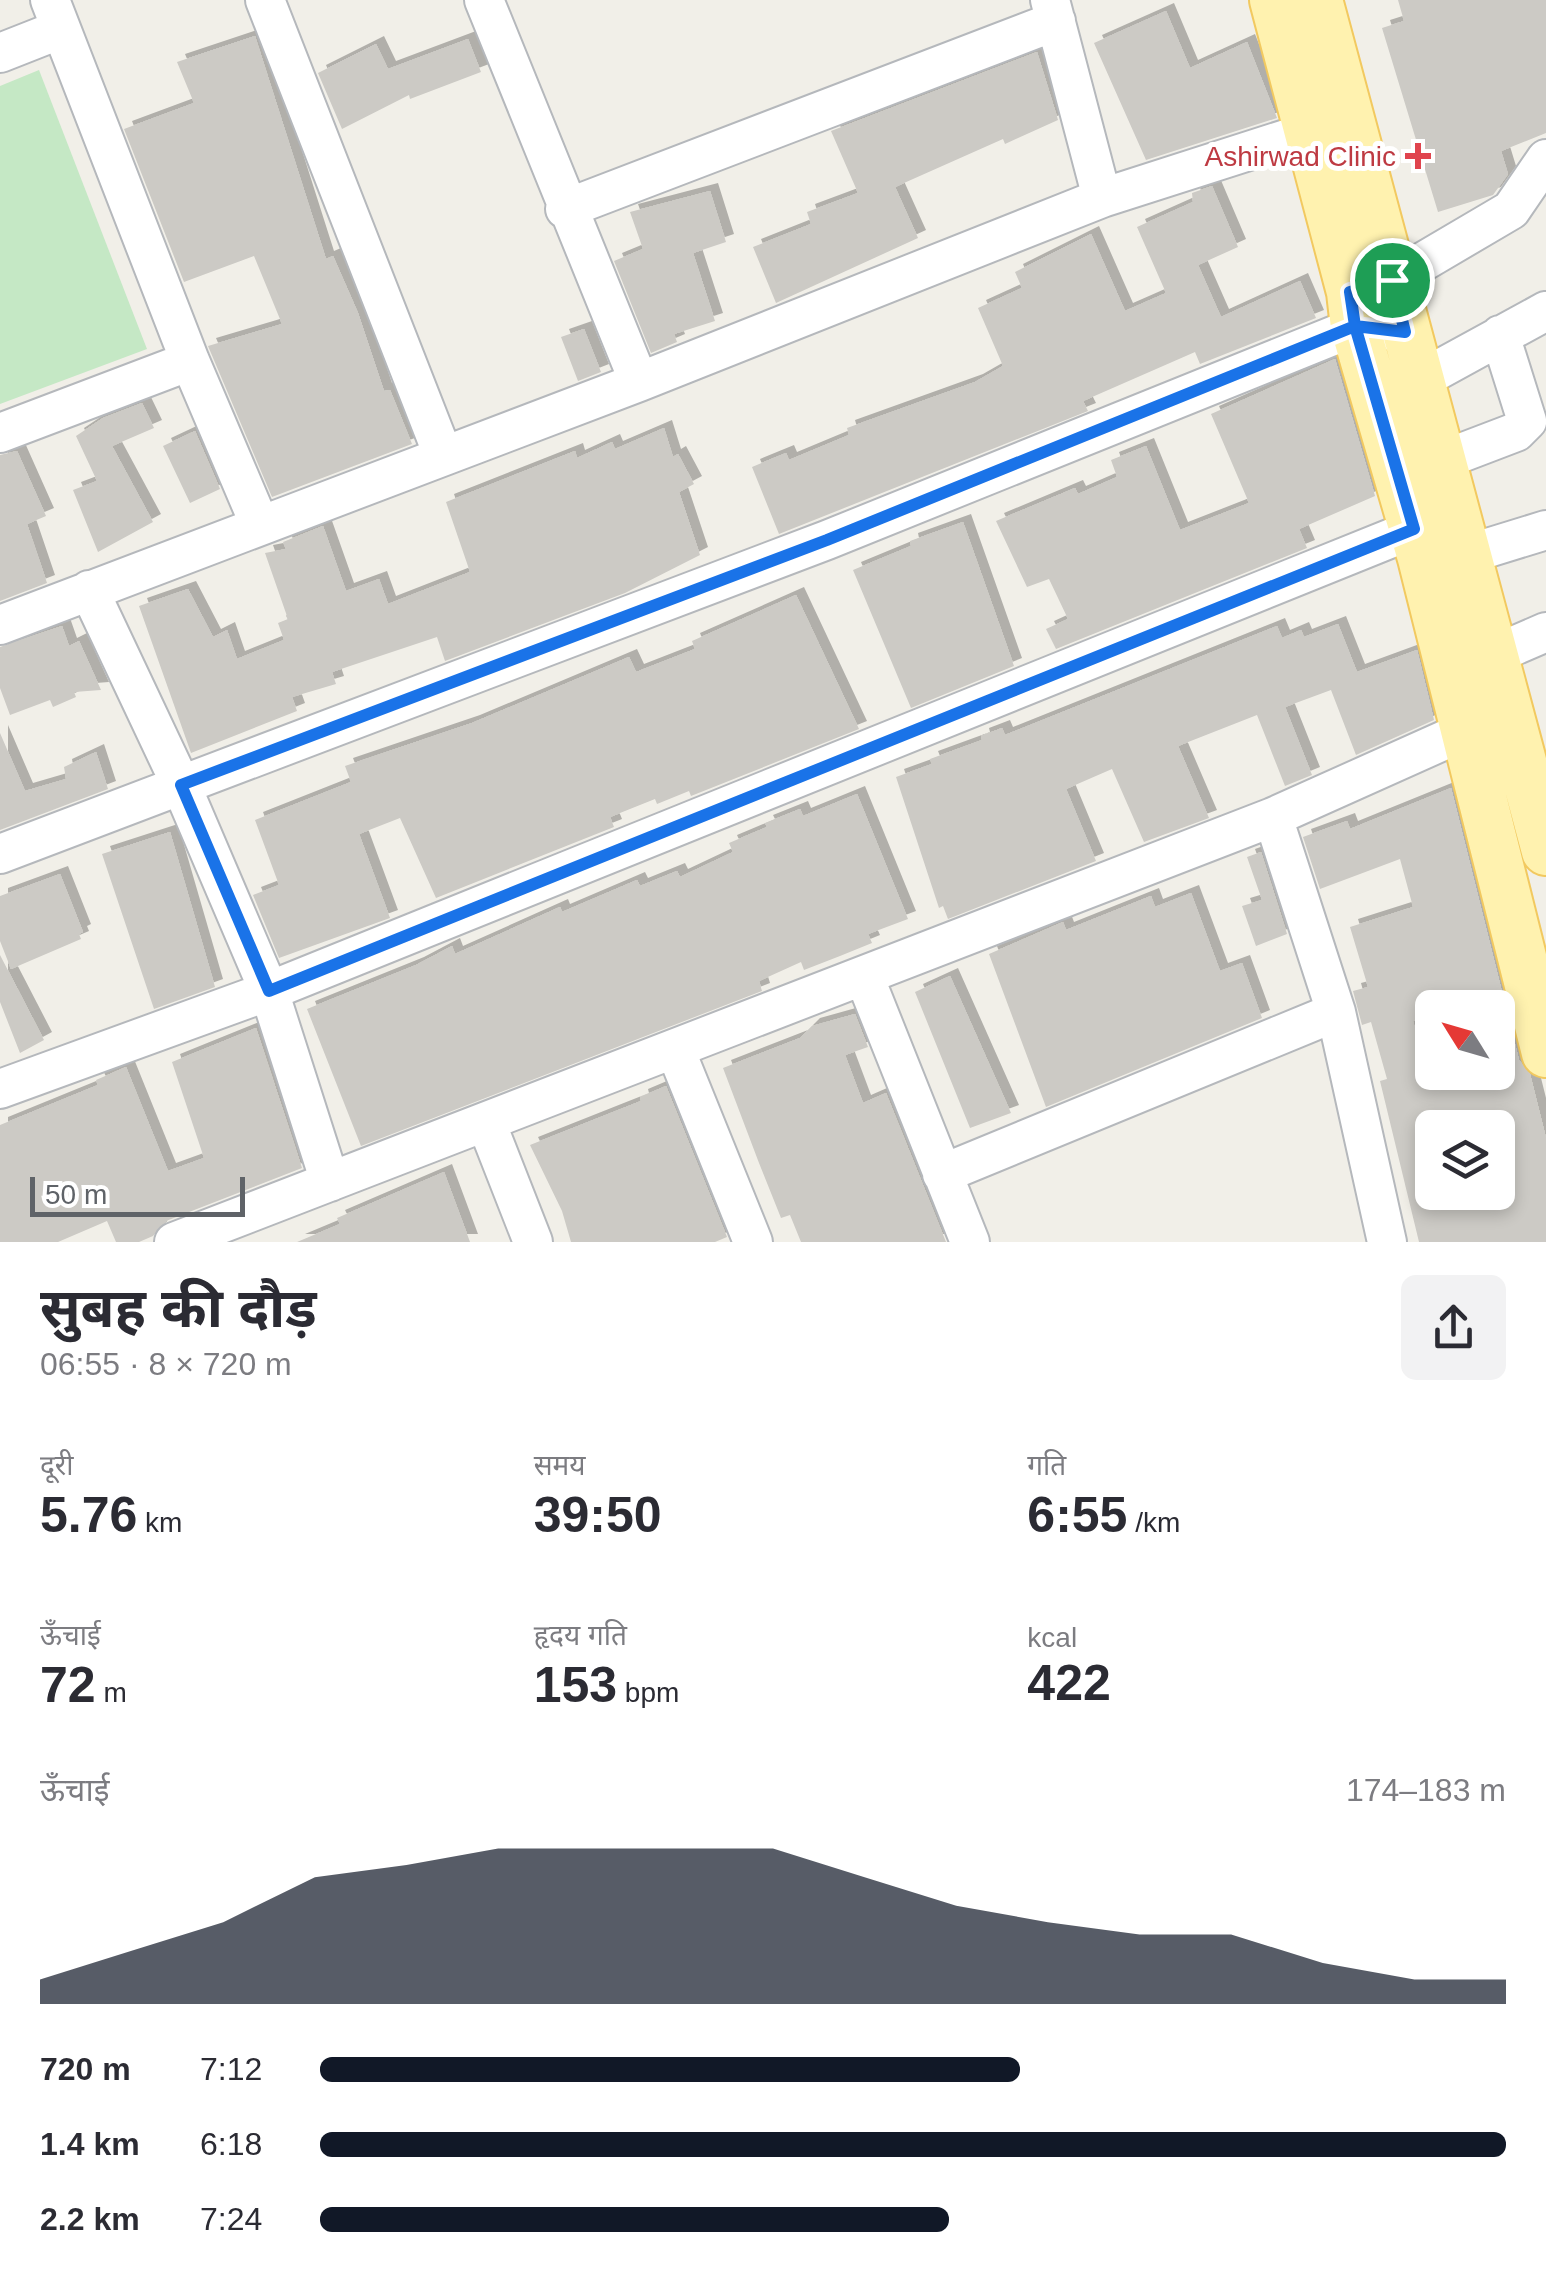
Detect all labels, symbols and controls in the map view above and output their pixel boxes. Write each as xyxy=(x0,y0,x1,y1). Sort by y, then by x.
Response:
place label: Ashirwad Clinic xyxy=(1205,141,1396,172)
marker: Ashirwad Clinic xyxy=(1405,143,1431,169)
pin xyxy=(1350,238,1435,323)
icon: arrive xyxy=(1365,253,1420,308)
north arrow xyxy=(1415,990,1515,1090)
map controls xyxy=(1415,990,1515,1210)
button: layers xyxy=(1415,1110,1515,1210)
scale bar xyxy=(30,1172,245,1216)
text: 50 m xyxy=(45,1179,107,1210)
button: share xyxy=(1401,1275,1506,1380)
text: सुबह की दौड़ xyxy=(40,1277,317,1339)
text: 06:55 · 8 × 720 m xyxy=(40,1346,292,1382)
text: दूरी xyxy=(40,1450,74,1481)
text: समय xyxy=(534,1450,586,1481)
text: गति xyxy=(1027,1450,1066,1481)
text: 5.76 xyxy=(40,1487,137,1543)
text: 39:50 xyxy=(534,1487,662,1543)
text: 6:55 xyxy=(1027,1487,1127,1543)
text: km xyxy=(137,1507,182,1538)
text: /km xyxy=(1127,1507,1180,1538)
text: ऊँचाई xyxy=(40,1620,101,1651)
text: हृदय गति xyxy=(534,1620,627,1651)
text: kcal xyxy=(1027,1622,1077,1653)
text: 422 xyxy=(1027,1655,1111,1711)
text: 72 xyxy=(40,1657,96,1713)
text: 153 xyxy=(534,1657,617,1713)
text: m xyxy=(96,1677,127,1708)
text: bpm xyxy=(617,1677,679,1708)
text: ऊँचाई xyxy=(40,1772,109,1808)
text: 174–183 m xyxy=(1346,1772,1506,1808)
text: 720 m xyxy=(40,2051,131,2087)
text: 7:12 xyxy=(200,2051,262,2087)
text: 1.4 km xyxy=(40,2126,140,2162)
text: 6:18 xyxy=(200,2126,262,2162)
text: 2.2 km xyxy=(40,2201,140,2237)
text: 7:24 xyxy=(200,2201,262,2237)

